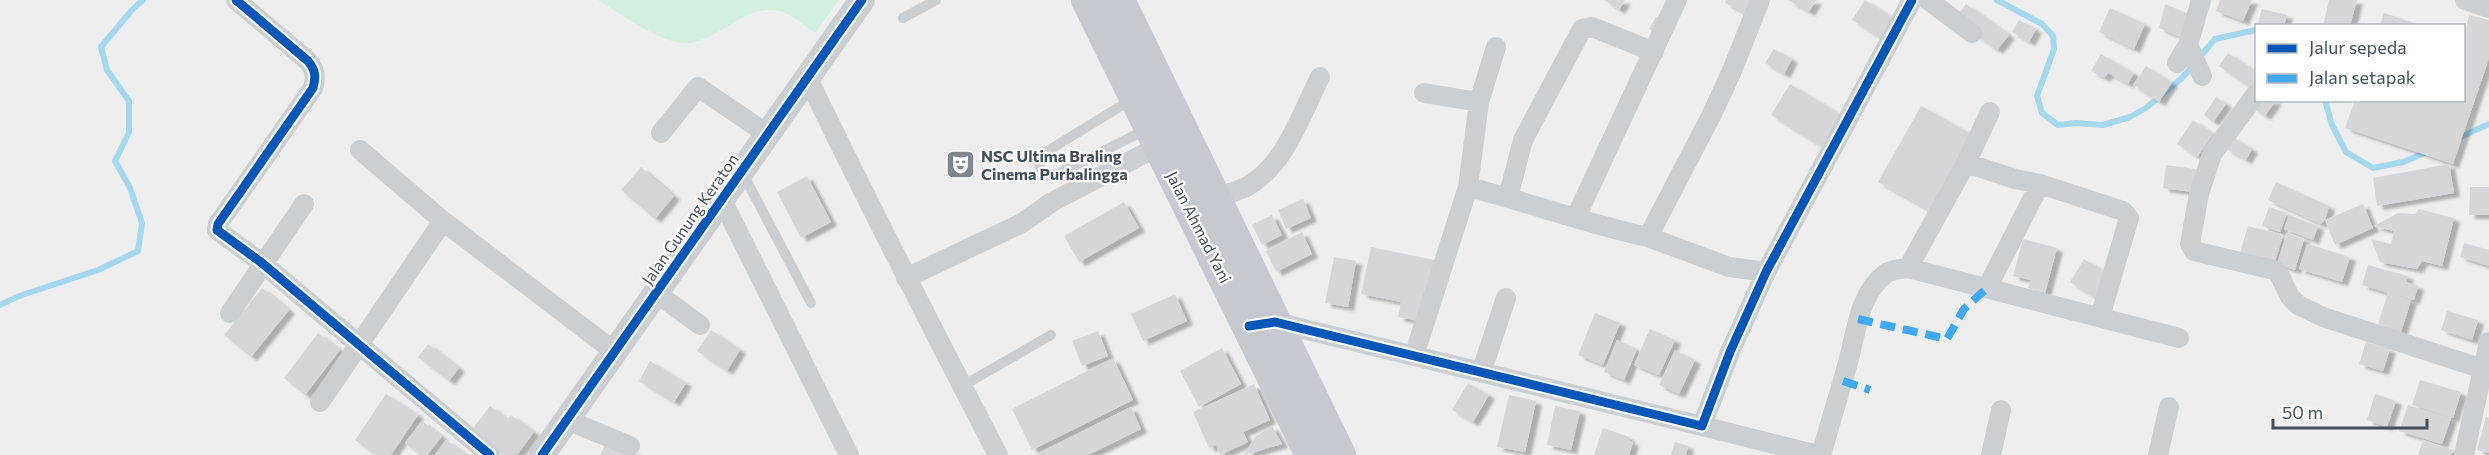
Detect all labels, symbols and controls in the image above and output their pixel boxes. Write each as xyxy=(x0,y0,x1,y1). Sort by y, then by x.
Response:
legend xyxy=(2255,24,2465,102)
text: Jalur sepeda xyxy=(2309,36,2407,58)
text: Jalan setapak xyxy=(2309,66,2416,88)
place label: NSC Ultima Braling Cinema Purbalingga xyxy=(981,146,1128,183)
street label: Jalan Gunung Keraton xyxy=(637,149,742,288)
theatre icon: NSC Ultima Braling Cinema Purbalingga xyxy=(944,149,976,181)
street label: Jalan Ahmad Yani xyxy=(1163,168,1236,286)
scale bar xyxy=(2273,392,2428,430)
text: 50 m xyxy=(2282,401,2323,423)

